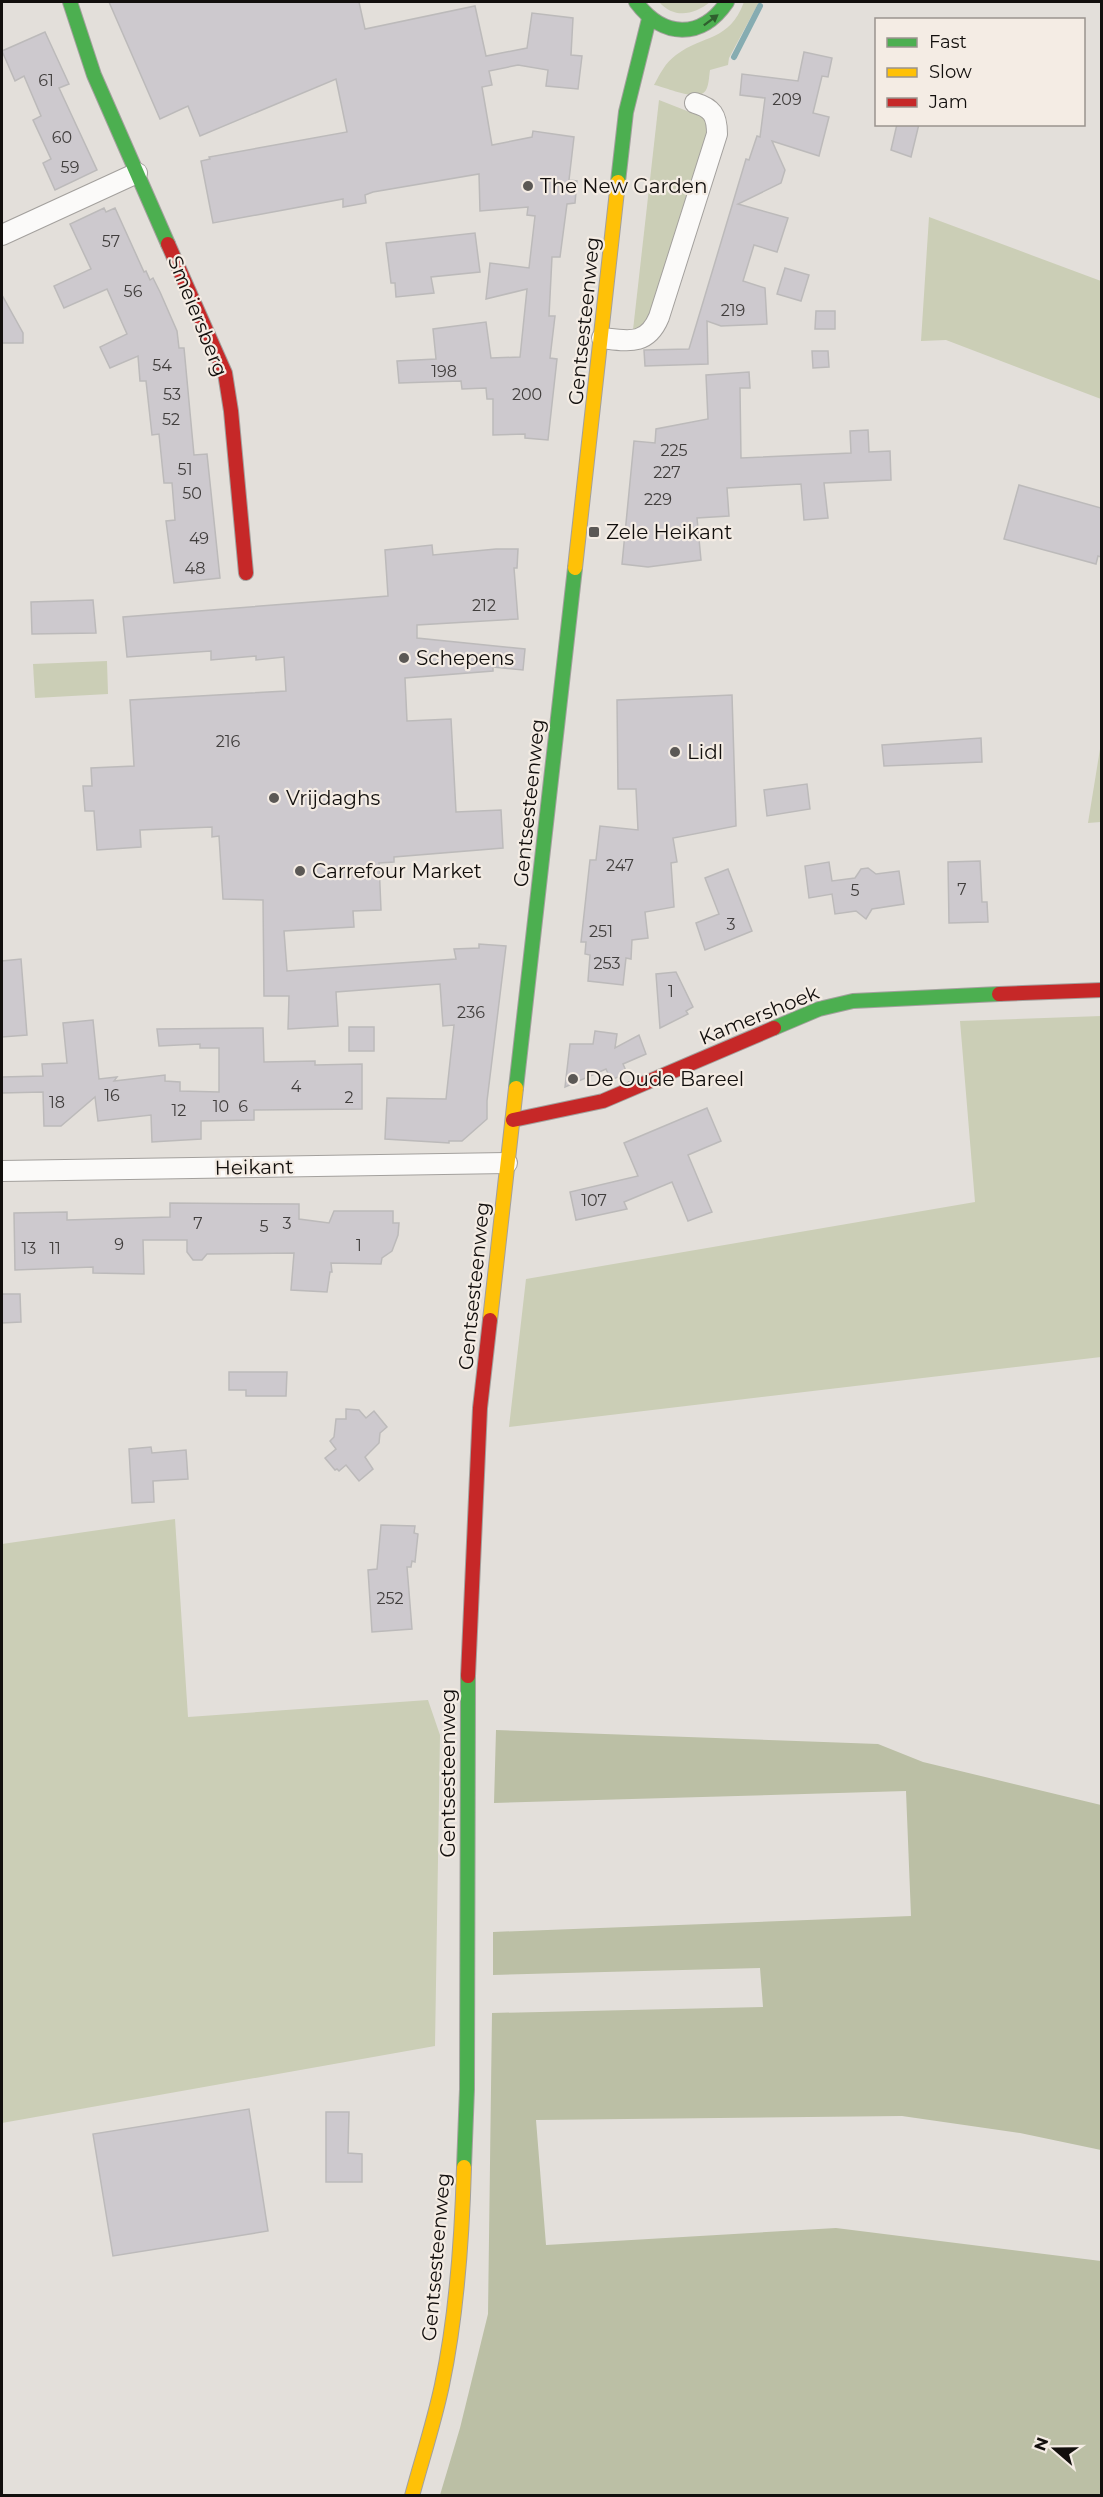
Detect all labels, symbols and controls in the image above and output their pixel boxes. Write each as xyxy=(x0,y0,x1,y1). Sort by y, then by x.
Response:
one-way arrow xyxy=(703,14,719,26)
legend xyxy=(875,18,1085,126)
text: Fast xyxy=(929,31,967,53)
text: Slow xyxy=(929,61,972,83)
house number: 61 xyxy=(38,71,54,90)
house number: 209 xyxy=(772,90,802,109)
text: Jam xyxy=(928,91,968,113)
house number: 60 xyxy=(52,128,72,147)
house number: 59 xyxy=(61,158,79,177)
place label: The New Garden xyxy=(540,174,707,198)
marker: The New Garden xyxy=(521,179,535,193)
house number: 57 xyxy=(102,232,120,251)
street label: Gentsesteenweg xyxy=(563,236,605,406)
street label: Smeiersberg xyxy=(163,252,233,380)
house number: 56 xyxy=(124,282,143,301)
house number: 219 xyxy=(721,301,745,320)
house number: 54 xyxy=(152,356,172,375)
house number: 198 xyxy=(431,362,457,381)
house number: 53 xyxy=(163,385,181,404)
house number: 200 xyxy=(512,385,542,404)
house number: 52 xyxy=(162,410,180,429)
house number: 225 xyxy=(660,441,688,460)
house number: 51 xyxy=(178,460,192,479)
house number: 227 xyxy=(653,463,681,482)
house number: 50 xyxy=(182,484,202,503)
house number: 229 xyxy=(644,490,672,509)
place label: Zele Heikant xyxy=(606,520,732,544)
marker: Zele Heikant xyxy=(587,525,601,539)
house number: 49 xyxy=(189,529,209,548)
house number: 48 xyxy=(185,559,205,578)
house number: 212 xyxy=(472,596,496,615)
place label: Schepens xyxy=(416,646,514,670)
marker: Schepens xyxy=(397,651,411,665)
street label: Gentsesteenweg xyxy=(508,718,550,888)
house number: 216 xyxy=(216,732,241,751)
place label: Lidl xyxy=(687,740,723,764)
marker: Lidl xyxy=(668,745,682,759)
place label: Vrijdaghs xyxy=(286,786,381,810)
marker: Vrijdaghs xyxy=(267,791,281,805)
house number: 247 xyxy=(606,856,634,875)
place label: Carrefour Market xyxy=(312,859,482,883)
marker: Carrefour Market xyxy=(293,864,307,878)
house number: 7 xyxy=(957,880,967,899)
house number: 5 xyxy=(850,881,860,900)
house number: 3 xyxy=(726,915,736,934)
house number: 251 xyxy=(589,922,613,941)
house number: 253 xyxy=(593,954,621,973)
street label: Kamershoek xyxy=(696,980,822,1050)
house number: 1 xyxy=(668,982,674,1001)
house number: 236 xyxy=(457,1003,485,1022)
place label: De Oude Bareel xyxy=(585,1067,744,1091)
marker: De Oude Bareel xyxy=(566,1072,580,1086)
house number: 4 xyxy=(291,1077,302,1096)
house number: 16 xyxy=(104,1086,120,1105)
house number: 2 xyxy=(344,1088,354,1107)
house number: 18 xyxy=(49,1093,65,1112)
house number: 10 xyxy=(213,1097,229,1116)
house number: 6 xyxy=(238,1097,248,1116)
house number: 12 xyxy=(172,1101,186,1120)
street label: Heikant xyxy=(214,1154,294,1180)
house number: 107 xyxy=(581,1191,607,1210)
street label: Gentsesteenweg xyxy=(453,1201,495,1371)
house number: 7 xyxy=(193,1214,203,1233)
house number: 3 xyxy=(282,1214,292,1233)
house number: 5 xyxy=(259,1217,269,1236)
house number: 9 xyxy=(114,1235,124,1254)
house number: 1 xyxy=(356,1236,362,1255)
house number: 13 xyxy=(22,1239,36,1258)
house number: 11 xyxy=(49,1239,61,1258)
house number: 252 xyxy=(376,1589,404,1608)
street label: Gentsesteenweg xyxy=(436,1688,460,1858)
street label: Gentsesteenweg xyxy=(417,2172,455,2342)
north arrow xyxy=(1025,2419,1085,2479)
text: N xyxy=(1030,2435,1053,2453)

